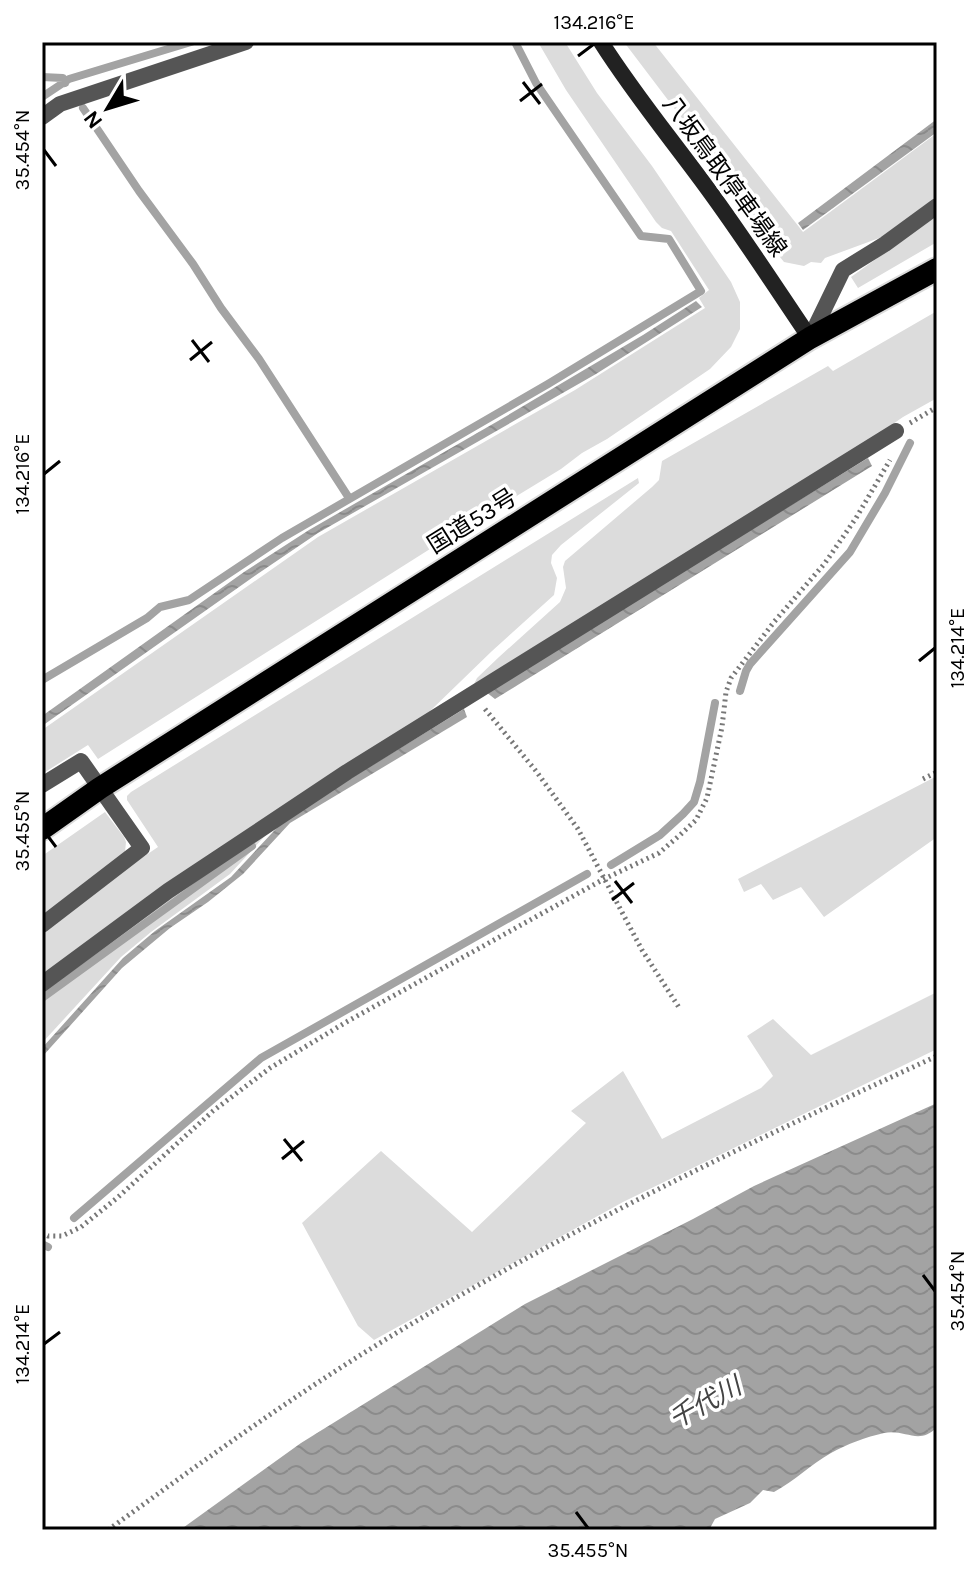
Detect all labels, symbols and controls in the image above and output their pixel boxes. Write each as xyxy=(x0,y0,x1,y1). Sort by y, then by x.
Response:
text: 134.216°E xyxy=(554,11,634,34)
north arrow xyxy=(68,68,148,148)
street label: 八坂鳥取停車場線 xyxy=(657,90,793,262)
text: N xyxy=(78,105,108,134)
text: 35.454°N xyxy=(11,110,34,190)
text: 134.216°E xyxy=(11,434,34,514)
street label: 国道53号 xyxy=(422,483,522,559)
text: 134.214°E xyxy=(946,608,969,688)
text: 35.455°N xyxy=(11,791,34,871)
text: 35.454°N xyxy=(946,1251,969,1331)
text: 134.214°E xyxy=(11,1304,34,1384)
water label: 千代川 xyxy=(663,1369,749,1435)
text: 35.455°N xyxy=(548,1539,628,1562)

